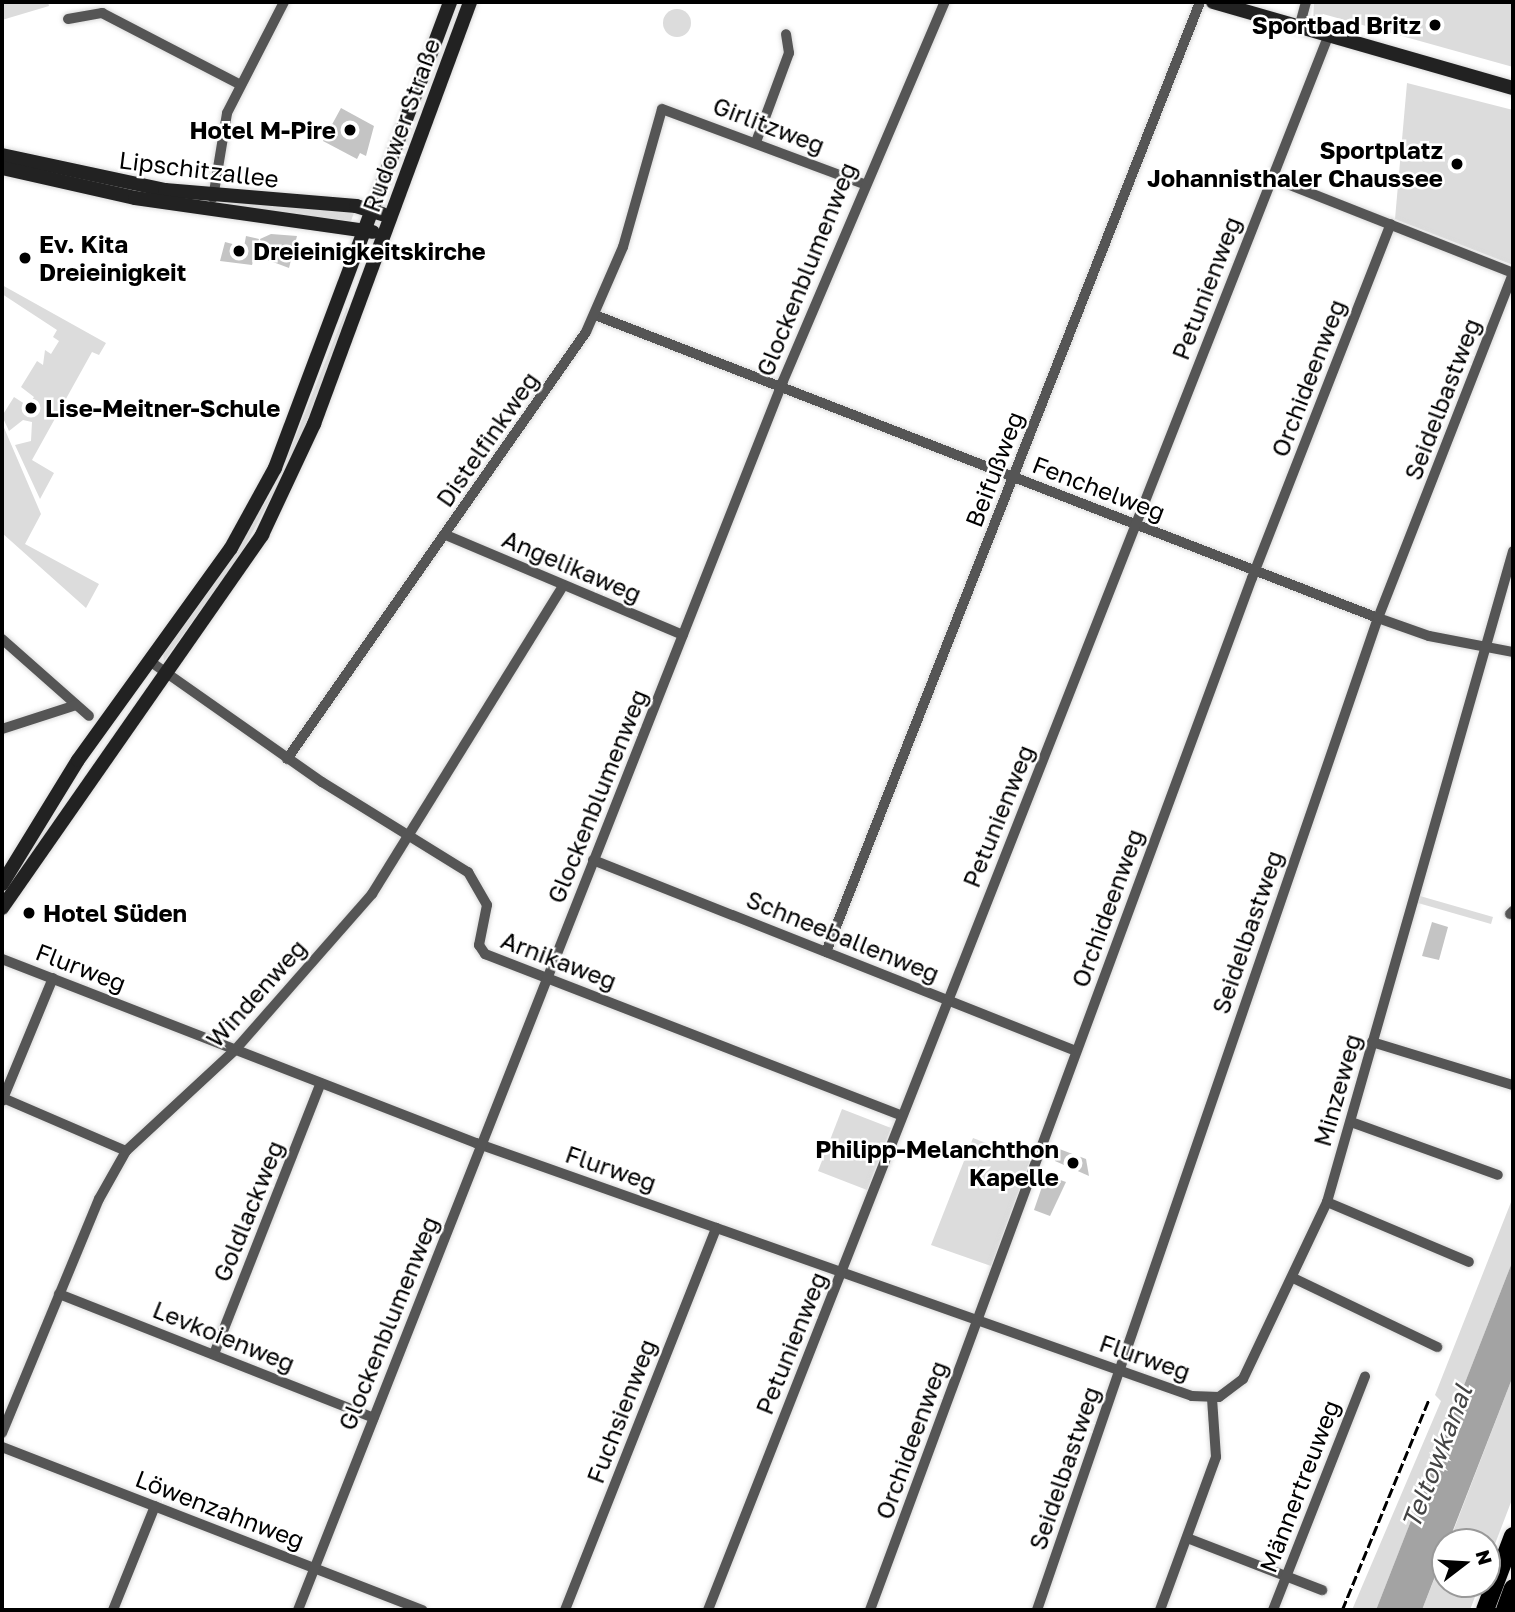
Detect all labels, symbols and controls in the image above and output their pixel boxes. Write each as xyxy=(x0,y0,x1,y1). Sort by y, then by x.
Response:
place label: Sportbad Britz xyxy=(1252,11,1421,39)
marker: Sportbad Britz xyxy=(1427,17,1443,33)
street label: Rudower Straße xyxy=(356,34,446,216)
street label: Girlitzweg xyxy=(709,91,829,159)
place label: Hotel M-Pire xyxy=(189,116,336,144)
marker: Hotel M-Pire xyxy=(342,122,358,138)
place label: Sportplatz Johannisthaler Chaussee xyxy=(1147,136,1443,192)
street label: Lipschitzallee xyxy=(117,145,281,193)
marker: Sportplatz Johannisthaler Chaussee xyxy=(1449,156,1465,172)
street label: Glockenblumenweg xyxy=(750,158,862,380)
street label: Petunienweg xyxy=(1165,212,1247,364)
place label: Ev. Kita Dreieinigkeit xyxy=(39,230,186,286)
place label: Dreieinigkeitskirche xyxy=(253,237,486,265)
marker: Dreieinigkeitskirche xyxy=(231,243,247,259)
marker: Ev. Kita Dreieinigkeit xyxy=(17,250,33,266)
street label: Orchideenweg xyxy=(1265,295,1351,461)
street label: Seidelbastweg xyxy=(1398,314,1486,484)
street label: Distelfinkweg xyxy=(430,366,544,512)
place label: Lise-Meitner-Schule xyxy=(45,394,280,422)
marker: Lise-Meitner-Schule xyxy=(23,400,39,416)
street label: Beifußweg xyxy=(959,407,1029,531)
street label: Fenchelweg xyxy=(1029,450,1169,526)
street label: Angelikaweg xyxy=(498,524,646,608)
street label: Glockenblumenweg xyxy=(541,685,653,907)
street label: Petunienweg xyxy=(956,741,1040,891)
street label: Orchideenweg xyxy=(1065,825,1149,991)
street label: Seidelbastweg xyxy=(1206,847,1288,1017)
street label: Schneeballenweg xyxy=(742,884,944,988)
place label: Hotel Süden xyxy=(43,899,187,927)
marker: Hotel Süden xyxy=(21,905,37,921)
street label: Arnikaweg xyxy=(497,925,621,995)
street label: Windenweg xyxy=(200,933,312,1053)
street label: Flurweg xyxy=(32,937,130,997)
street label: Minzeweg xyxy=(1307,1030,1367,1150)
place label: Philipp-Melanchthon Kapelle xyxy=(815,1135,1059,1191)
street label: Goldlackweg xyxy=(207,1136,289,1286)
street label: Flurweg xyxy=(562,1139,660,1197)
marker: Philipp-Melanchthon Kapelle xyxy=(1065,1155,1081,1171)
street label: Glockenblumenweg xyxy=(332,1212,444,1434)
street label: Petunienweg xyxy=(749,1268,833,1418)
street label: Levkoienweg xyxy=(149,1294,299,1378)
street label: Flurweg xyxy=(1096,1328,1194,1386)
street label: Fuchsienweg xyxy=(580,1335,662,1487)
street label: Orchideenweg xyxy=(869,1357,953,1523)
water label: Teltowkanal xyxy=(1395,1381,1479,1533)
street label: Seidelbastweg xyxy=(1023,1383,1105,1553)
street label: Männertreuweg xyxy=(1253,1396,1345,1576)
street label: Löwenzahnweg xyxy=(132,1464,308,1554)
north arrow xyxy=(1431,1528,1501,1598)
text: N xyxy=(1472,1547,1498,1568)

